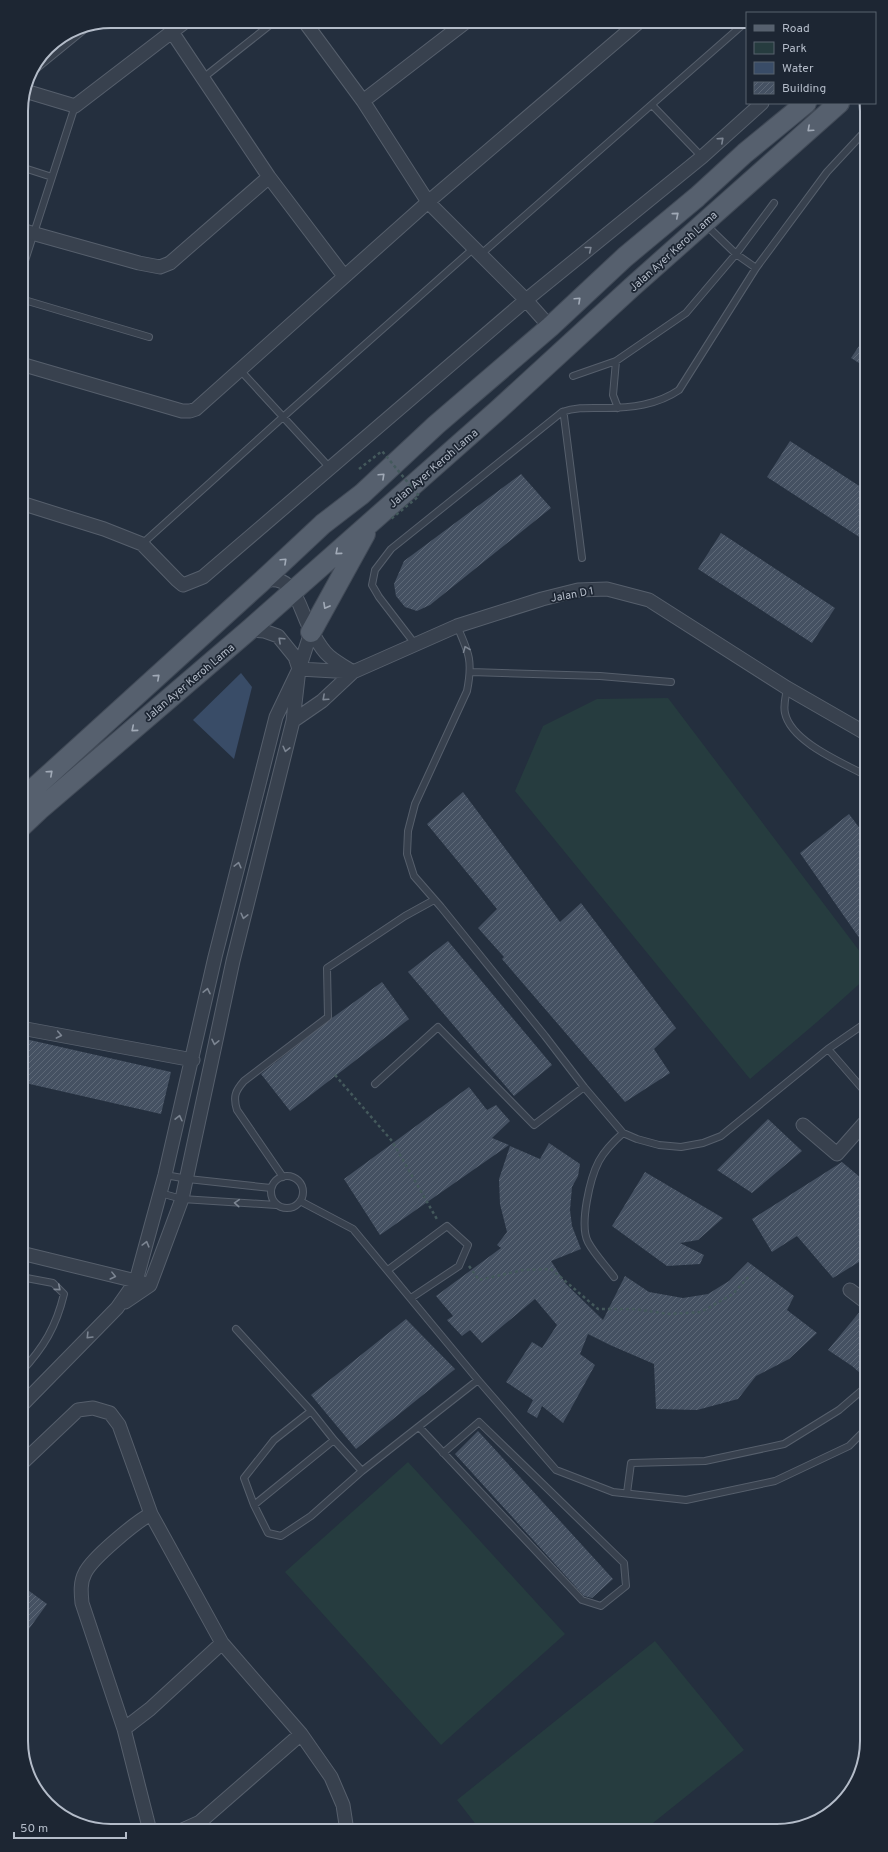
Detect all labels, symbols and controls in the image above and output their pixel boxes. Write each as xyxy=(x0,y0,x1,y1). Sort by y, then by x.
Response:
legend xyxy=(746,12,876,104)
text: Road xyxy=(782,21,810,37)
text: Park xyxy=(782,41,807,57)
text: Water xyxy=(782,61,814,77)
text: Building xyxy=(782,81,826,97)
one-way arrow xyxy=(807,124,815,132)
one-way arrow xyxy=(717,138,724,145)
street label: Jalan Ayer Keroh Lama xyxy=(627,208,721,295)
one-way arrow xyxy=(671,212,678,219)
one-way arrow xyxy=(584,247,591,254)
one-way arrow xyxy=(573,298,581,305)
street label: Jalan Ayer Keroh Lama xyxy=(386,426,481,511)
one-way arrow xyxy=(377,473,385,480)
one-way arrow xyxy=(335,547,342,554)
one-way arrow xyxy=(279,558,287,566)
street label: Jalan D 1 xyxy=(550,584,595,606)
one-way arrow xyxy=(323,601,331,609)
one-way arrow xyxy=(278,638,286,645)
street label: Jalan Ayer Keroh Lama xyxy=(142,641,238,725)
one-way arrow xyxy=(463,645,471,652)
one-way arrow xyxy=(152,674,159,681)
one-way arrow xyxy=(322,694,329,701)
one-way arrow xyxy=(131,724,138,731)
one-way arrow xyxy=(282,746,290,752)
one-way arrow xyxy=(45,771,53,778)
one-way arrow xyxy=(234,862,242,868)
one-way arrow xyxy=(240,912,249,919)
one-way arrow xyxy=(203,988,211,994)
one-way arrow xyxy=(56,1030,63,1039)
one-way arrow xyxy=(211,1039,219,1046)
one-way arrow xyxy=(174,1115,182,1121)
one-way arrow xyxy=(234,1198,240,1207)
one-way arrow xyxy=(141,1241,150,1248)
one-way arrow xyxy=(109,1271,116,1280)
one-way arrow xyxy=(53,1283,60,1290)
one-way arrow xyxy=(86,1331,94,1339)
scale bar xyxy=(14,1814,126,1840)
text: 50 m xyxy=(20,1821,48,1837)

